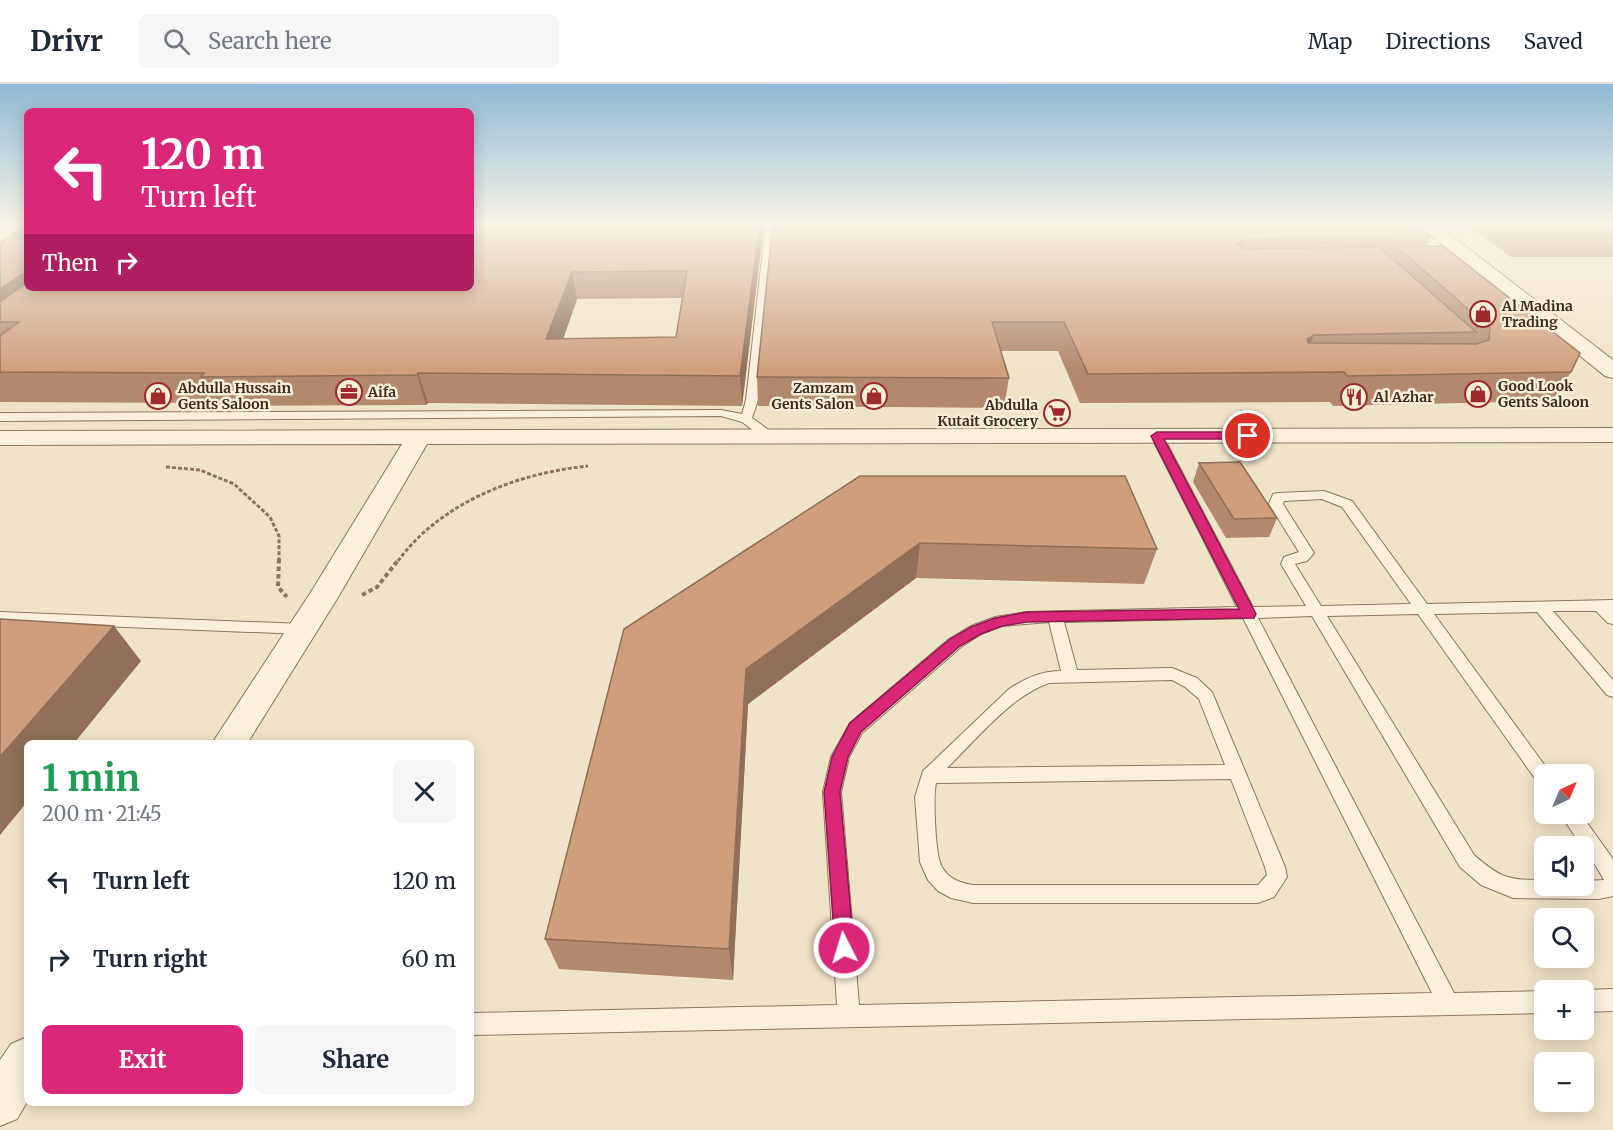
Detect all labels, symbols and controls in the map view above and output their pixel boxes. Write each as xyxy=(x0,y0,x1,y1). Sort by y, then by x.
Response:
search box xyxy=(139,14,559,68)
text: Drivr xyxy=(30,23,103,59)
icon: search xyxy=(160,25,193,58)
text: Search here xyxy=(208,27,331,55)
text: Map xyxy=(1308,28,1352,55)
text: Directions xyxy=(1385,28,1490,55)
text: Saved xyxy=(1523,28,1583,55)
text: 120 m xyxy=(141,128,264,180)
icon: left xyxy=(42,132,120,210)
text: Turn left xyxy=(141,180,256,214)
icon: right xyxy=(110,246,143,279)
text: Then xyxy=(42,249,98,277)
place label: Al Madina Trading xyxy=(1501,297,1573,331)
shop icon: Al Madina Trading xyxy=(1468,299,1498,329)
office icon: Aifa xyxy=(334,377,364,407)
place label: Good Look Gents Saloon xyxy=(1498,377,1590,411)
place label: Abdulla Hussain Gents Saloon xyxy=(177,379,292,413)
place label: Zamzam Gents Salon xyxy=(772,379,854,413)
shop icon: Good Look Gents Saloon xyxy=(1463,379,1493,409)
shop icon: Abdulla Hussain Gents Saloon xyxy=(143,381,173,411)
shop icon: Zamzam Gents Salon xyxy=(859,381,889,411)
restaurant icon: Al Azhar xyxy=(1339,382,1369,412)
place label: Aifa xyxy=(367,383,396,401)
place label: Al Azhar xyxy=(1373,388,1434,406)
place label: Abdulla Kutait Grocery xyxy=(937,396,1039,430)
supermarket icon: Abdulla Kutait Grocery xyxy=(1042,398,1072,428)
pin xyxy=(1222,410,1273,461)
icon: arrive xyxy=(1231,419,1264,452)
text: 1 min xyxy=(42,756,140,801)
button: close xyxy=(393,760,456,823)
north arrow xyxy=(1534,764,1594,824)
map controls xyxy=(1534,764,1594,1112)
text: 200 m · 21:45 xyxy=(42,801,162,826)
button: sound xyxy=(1534,836,1594,896)
icon: left xyxy=(42,865,75,898)
text: Turn left xyxy=(93,867,190,895)
text: 120 m xyxy=(392,867,456,895)
button: search xyxy=(1534,908,1594,968)
position arrow xyxy=(812,916,876,980)
icon: right xyxy=(42,943,75,976)
text: Turn right xyxy=(93,945,207,973)
text: 60 m xyxy=(402,945,456,973)
button: + xyxy=(1534,980,1594,1040)
button: Exit xyxy=(42,1025,243,1094)
button: Share xyxy=(255,1025,456,1094)
button: − xyxy=(1534,1052,1594,1112)

